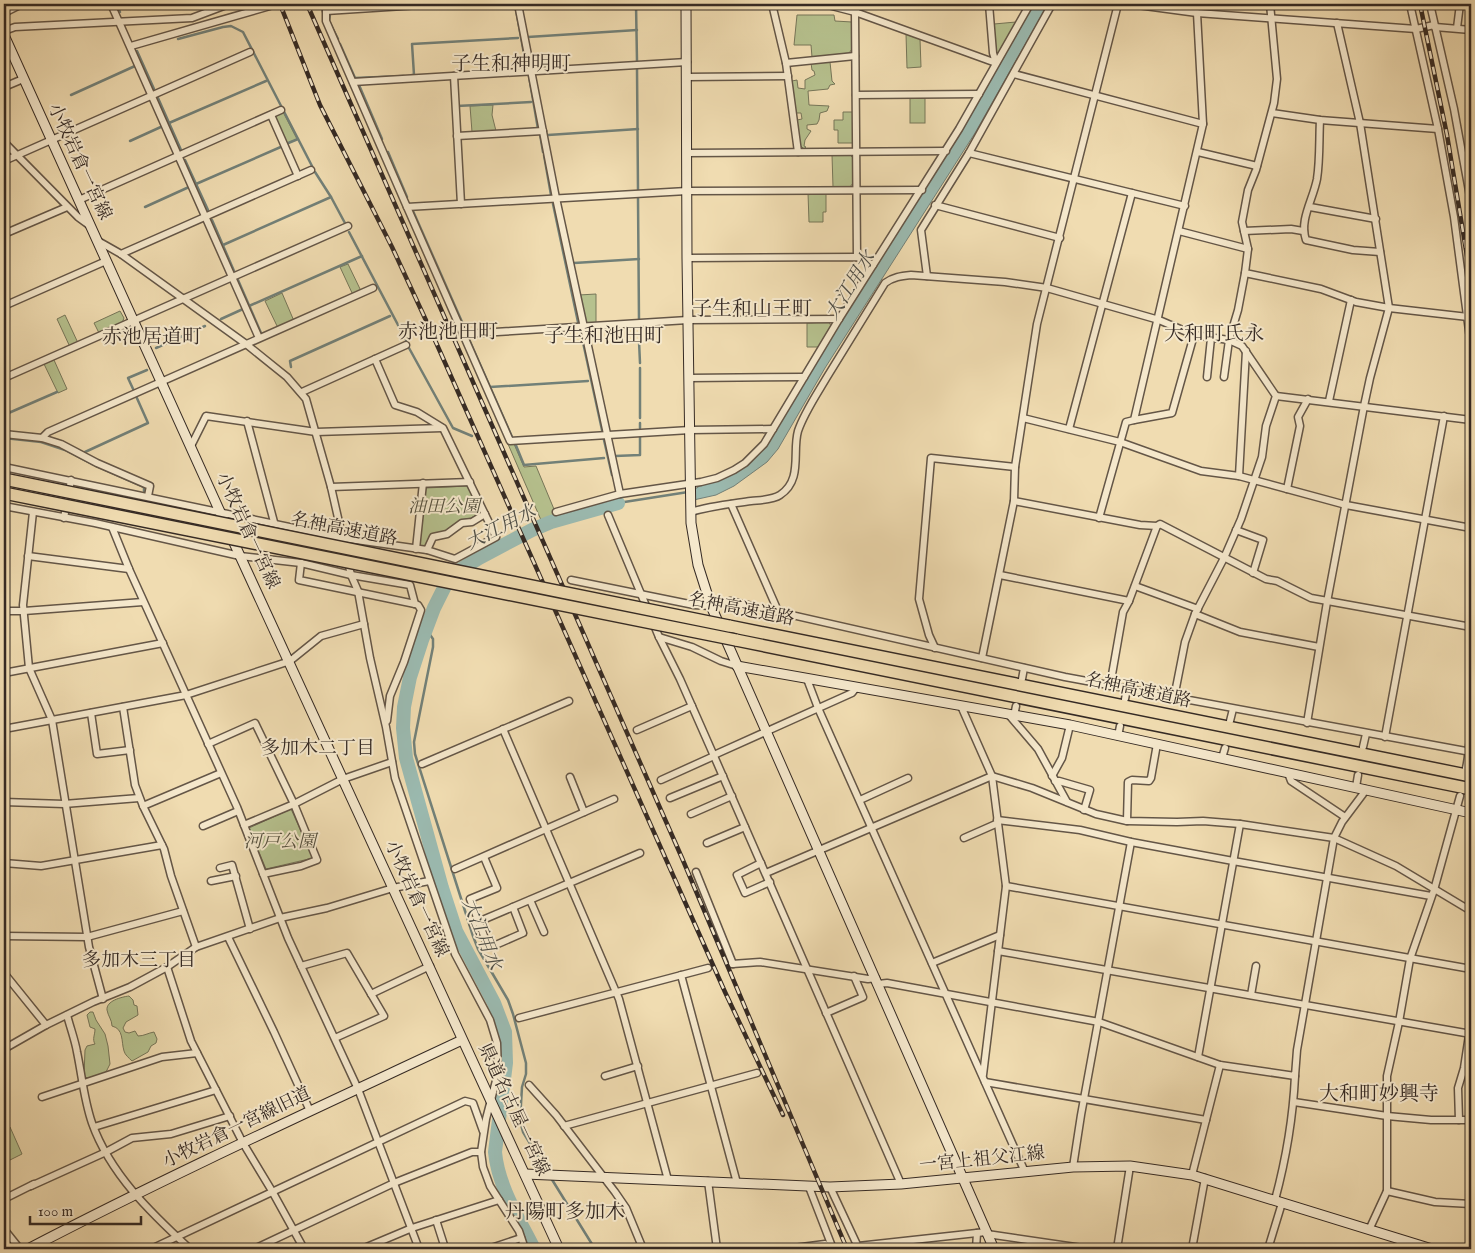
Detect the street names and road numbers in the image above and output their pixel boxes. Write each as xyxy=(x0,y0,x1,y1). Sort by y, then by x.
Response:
street label: 小牧岩倉一宮線 xyxy=(42,100,116,224)
street label: 小牧岩倉一宮線 xyxy=(210,469,284,593)
street label: 名神高速道路 xyxy=(289,508,399,552)
street label: 名神高速道路 xyxy=(686,588,796,632)
street label: 名神高速道路 xyxy=(1083,669,1193,713)
street label: 小牧岩倉一宮線 xyxy=(379,837,453,961)
street label: 県道名古屋一宮線 xyxy=(472,1040,554,1180)
street label: 小牧岩倉一宮線旧道 xyxy=(159,1082,315,1174)
street label: 一宮上祖父江線 xyxy=(918,1142,1046,1178)

